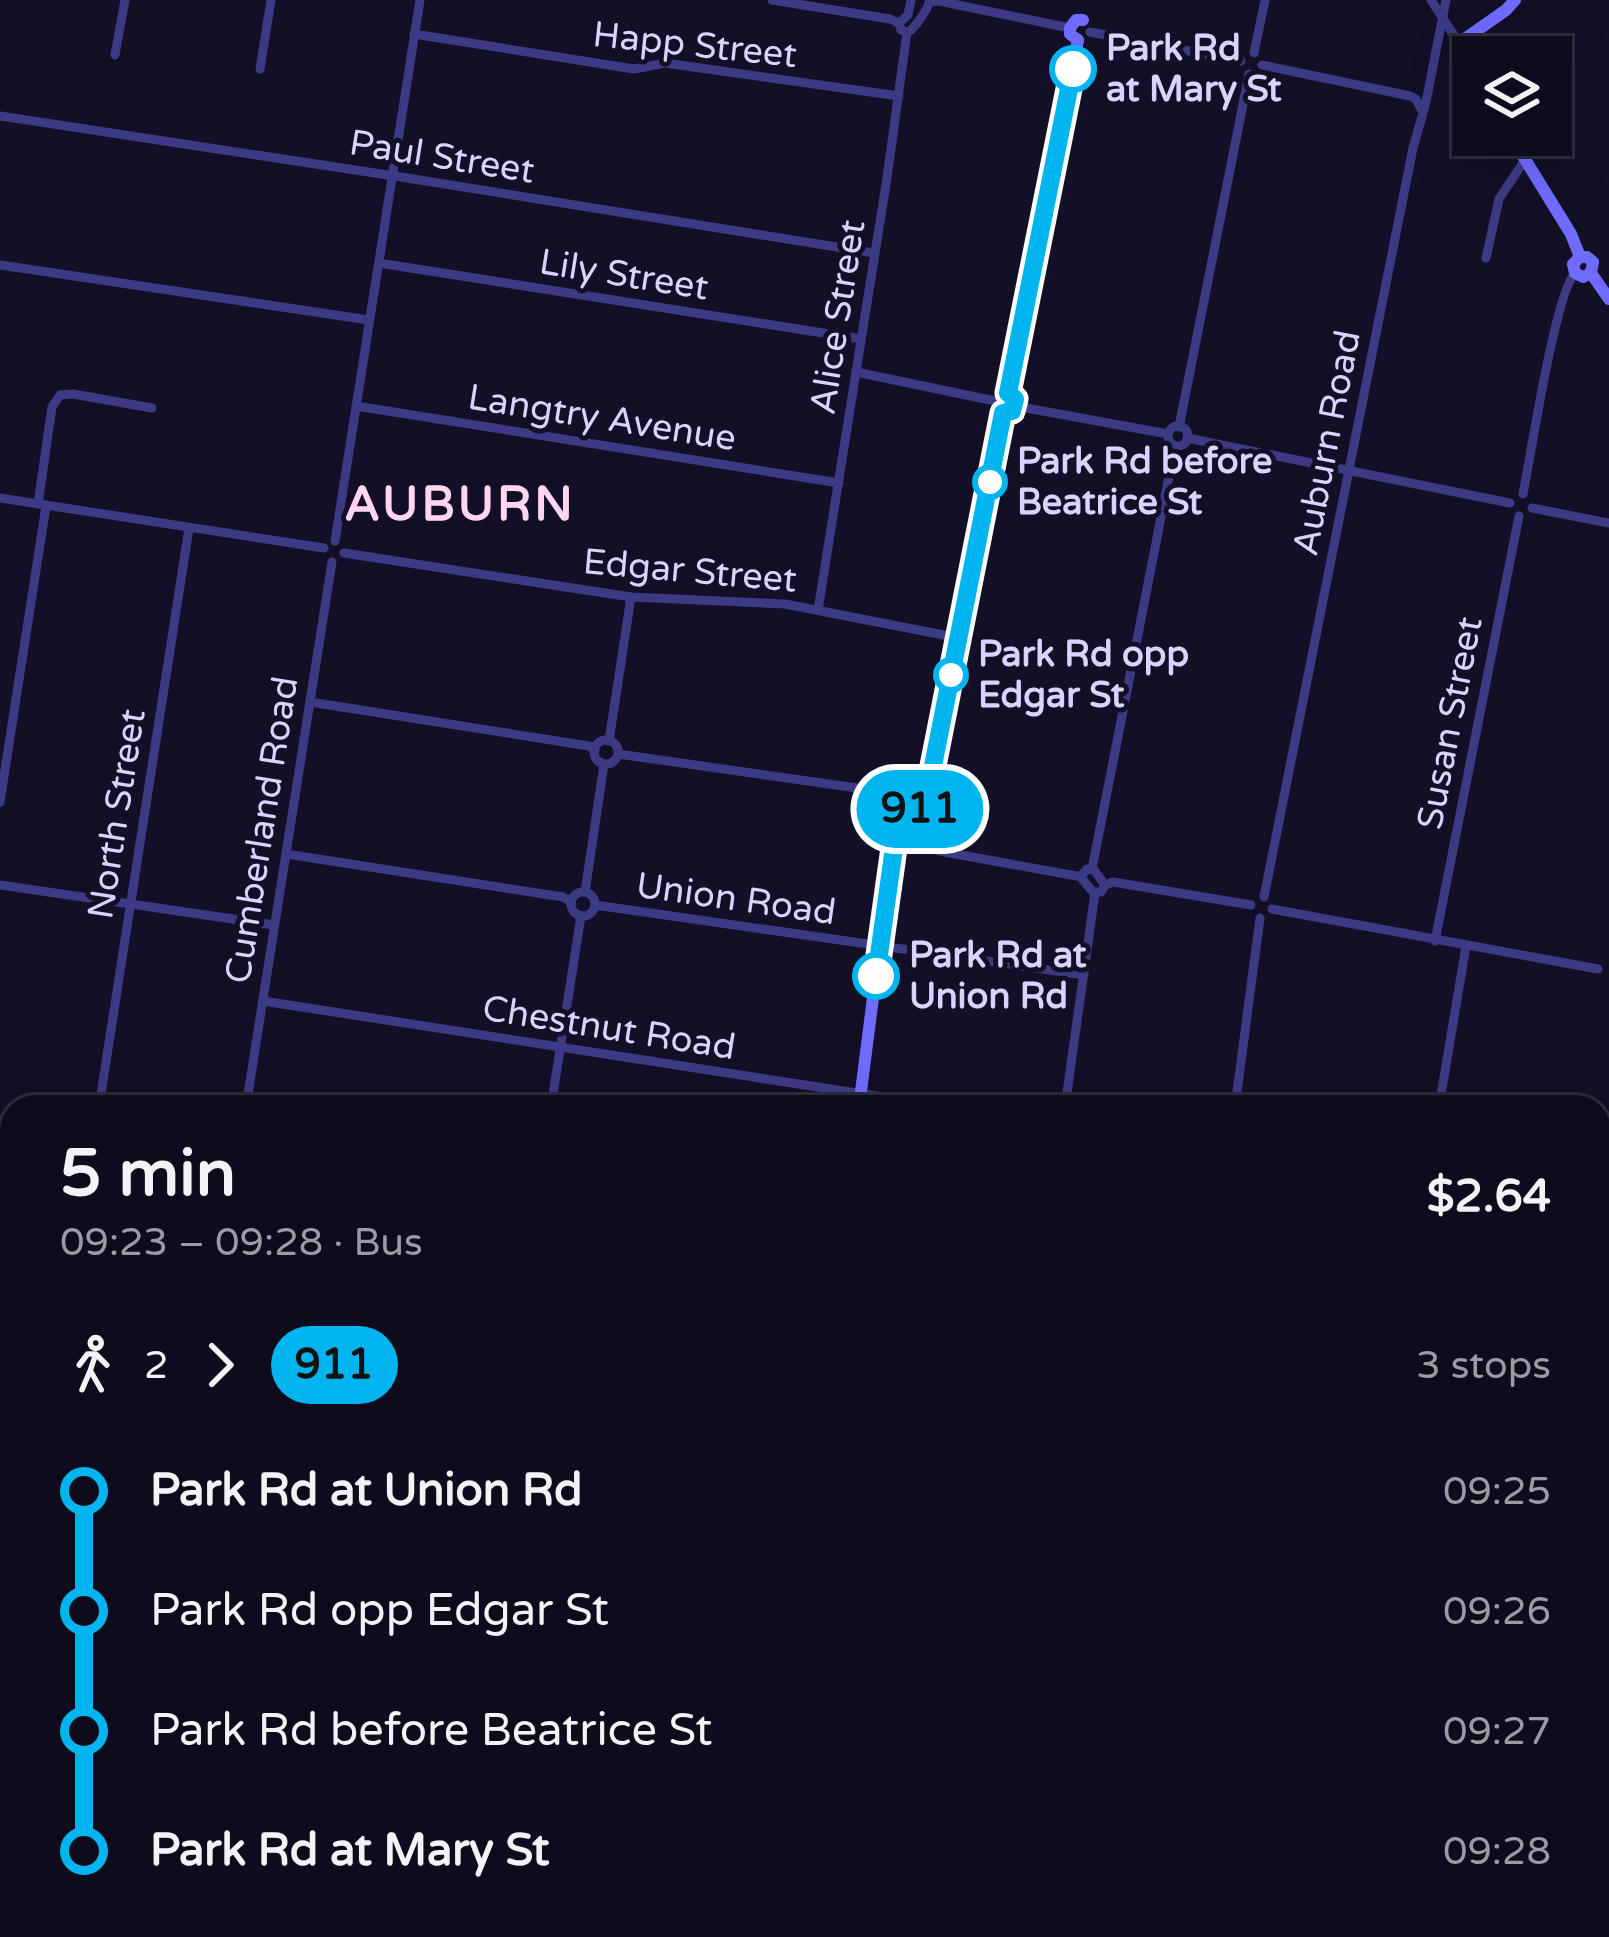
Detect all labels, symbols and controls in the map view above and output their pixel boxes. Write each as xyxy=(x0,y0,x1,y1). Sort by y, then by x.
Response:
street label: Happ Street xyxy=(591,13,799,77)
place label: Park Rd at Mary St xyxy=(1106,27,1282,111)
map controls xyxy=(1452,36,1572,156)
button: layers xyxy=(1452,36,1572,156)
marker: Park Rd at Mary St xyxy=(1051,47,1095,91)
street label: Paul Street xyxy=(347,121,537,193)
street label: Alice Street xyxy=(801,217,875,417)
street label: Lily Street xyxy=(537,240,711,310)
street label: Auburn Road xyxy=(1284,327,1370,559)
street label: Langtry Avenue xyxy=(465,376,739,460)
place label: Park Rd before Beatrice St xyxy=(1017,440,1272,524)
marker: Park Rd before Beatrice St xyxy=(974,466,1006,498)
district label: AUBURN xyxy=(344,476,576,534)
street label: Edgar Street xyxy=(581,540,799,602)
street label: Susan Street xyxy=(1408,613,1492,833)
place label: Park Rd opp Edgar St xyxy=(978,633,1189,717)
marker: Park Rd opp Edgar St xyxy=(935,659,967,691)
street label: Cumberland Road xyxy=(217,673,307,987)
street label: North Street xyxy=(79,706,155,922)
line badge: 911 xyxy=(851,770,989,848)
text: 911 xyxy=(880,783,960,834)
street label: Union Road xyxy=(633,864,839,934)
place label: Park Rd at Union Rd xyxy=(909,934,1087,1018)
marker: Park Rd at Union Rd xyxy=(854,954,898,998)
street label: Chestnut Road xyxy=(479,987,739,1069)
text: 5 min xyxy=(60,1134,236,1214)
text: $2.64 xyxy=(1427,1170,1551,1224)
text: 09:23 – 09:28 · Bus xyxy=(60,1219,423,1266)
icon: walk xyxy=(60,1332,126,1398)
icon: forward xyxy=(187,1332,253,1398)
text: 911 xyxy=(295,1339,374,1390)
text: 2 xyxy=(144,1342,169,1389)
text: 3 stops xyxy=(1416,1342,1551,1389)
text: Park Rd at Union Rd xyxy=(150,1464,582,1518)
text: 09:25 xyxy=(1443,1468,1551,1515)
text: Park Rd opp Edgar St xyxy=(150,1584,609,1638)
text: 09:26 xyxy=(1443,1588,1551,1635)
text: Park Rd before Beatrice St xyxy=(150,1704,713,1758)
text: 09:27 xyxy=(1443,1708,1551,1755)
text: Park Rd at Mary St xyxy=(150,1824,549,1878)
text: 09:28 xyxy=(1443,1828,1551,1875)

